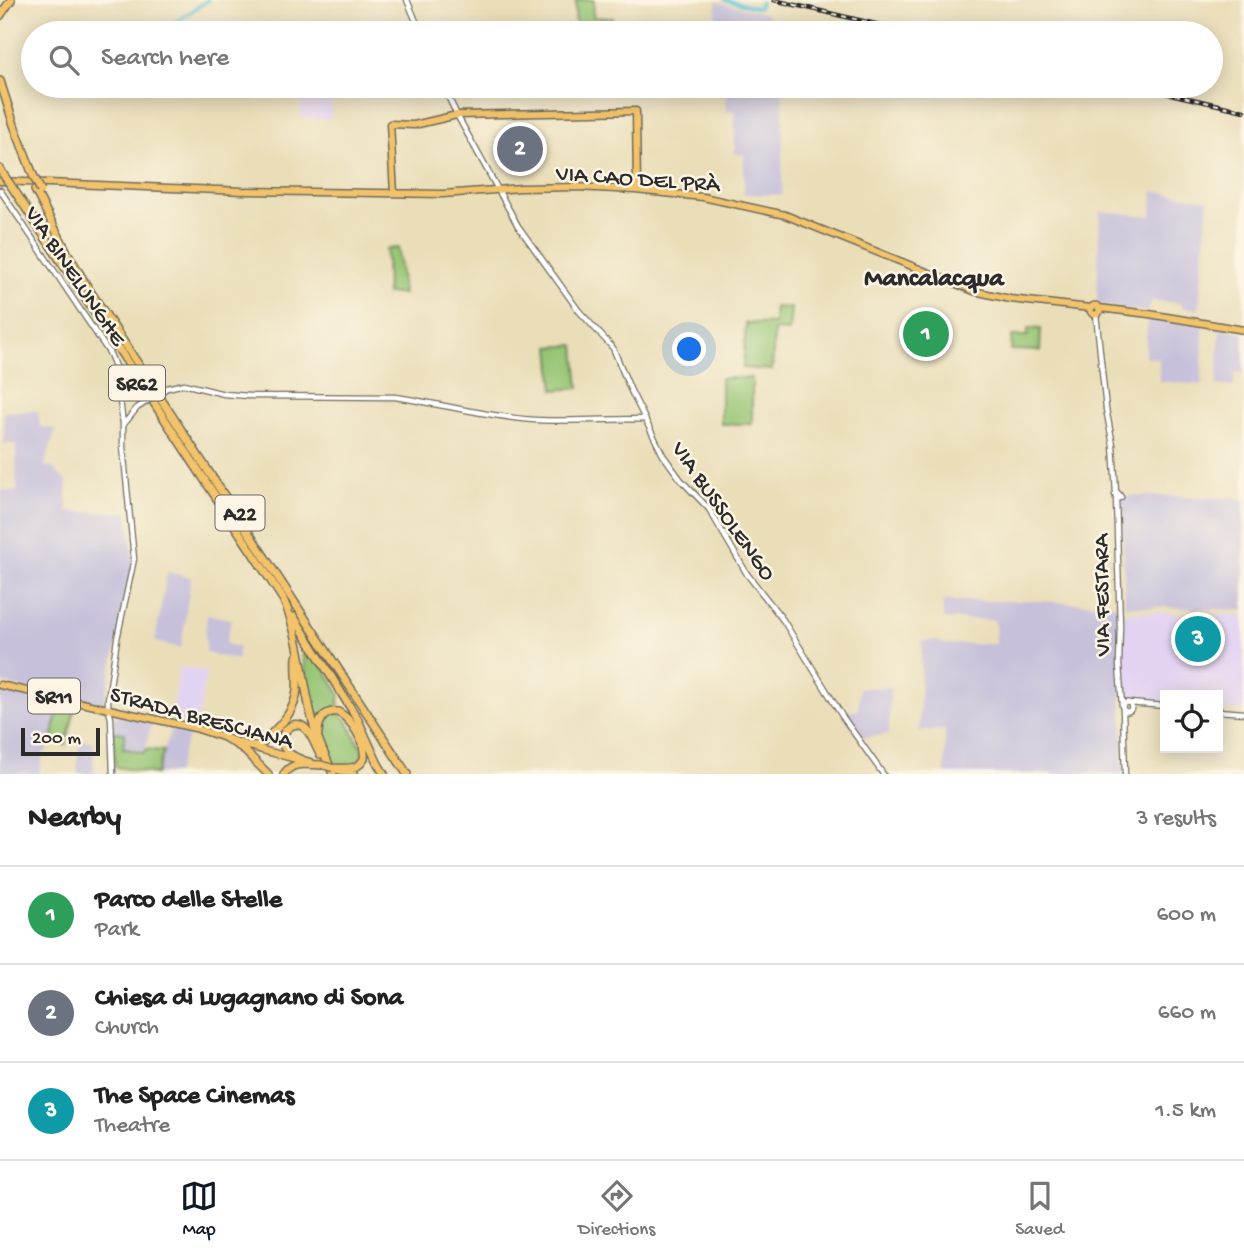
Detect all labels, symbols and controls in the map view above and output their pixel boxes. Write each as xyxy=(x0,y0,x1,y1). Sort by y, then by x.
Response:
search box xyxy=(21,21,1223,98)
icon: search xyxy=(45,41,83,79)
text: Search here xyxy=(101,44,229,75)
pin: 2 xyxy=(497,123,543,175)
street label: VIA CAO DEL PRÀ xyxy=(554,160,722,200)
street label: VIA BINELUNGHE xyxy=(17,201,132,353)
district label: Mancalacqua xyxy=(864,265,1005,296)
pin: 1 xyxy=(903,308,949,360)
your location xyxy=(672,332,706,366)
road number: SR62 xyxy=(109,366,165,400)
street label: VIA BUSSOLENGO xyxy=(664,436,780,587)
road number: A22 xyxy=(216,496,264,530)
street label: VIA FESTARA xyxy=(1089,532,1118,657)
pin: 3 xyxy=(1175,613,1221,665)
road number: SR11 xyxy=(28,678,80,714)
street label: STRADA BRESCIANA xyxy=(107,682,297,757)
map controls xyxy=(1160,690,1223,753)
button: locate xyxy=(1160,690,1223,753)
scale bar xyxy=(21,725,100,757)
text: 200 m xyxy=(32,728,81,751)
text: Nearby xyxy=(28,802,121,837)
text: 3 results xyxy=(1136,806,1216,833)
text: Parco delle Stelle xyxy=(95,886,282,917)
text: 1 xyxy=(46,902,56,929)
text: 600 m xyxy=(1156,902,1216,929)
text: Park xyxy=(95,917,139,944)
text: Chiesa di Lugagnano di Sona xyxy=(95,984,403,1015)
text: 2 xyxy=(45,1000,57,1027)
text: 660 m xyxy=(1158,1000,1216,1027)
text: Church xyxy=(95,1015,159,1042)
text: The Space Cinemas xyxy=(95,1082,294,1113)
text: 3 xyxy=(45,1098,57,1125)
text: 1.5 km xyxy=(1155,1098,1216,1125)
text: Theatre xyxy=(95,1113,170,1140)
tab: Map xyxy=(180,1177,218,1242)
tab: Directions xyxy=(578,1177,655,1242)
tab: Saved xyxy=(1015,1177,1064,1242)

